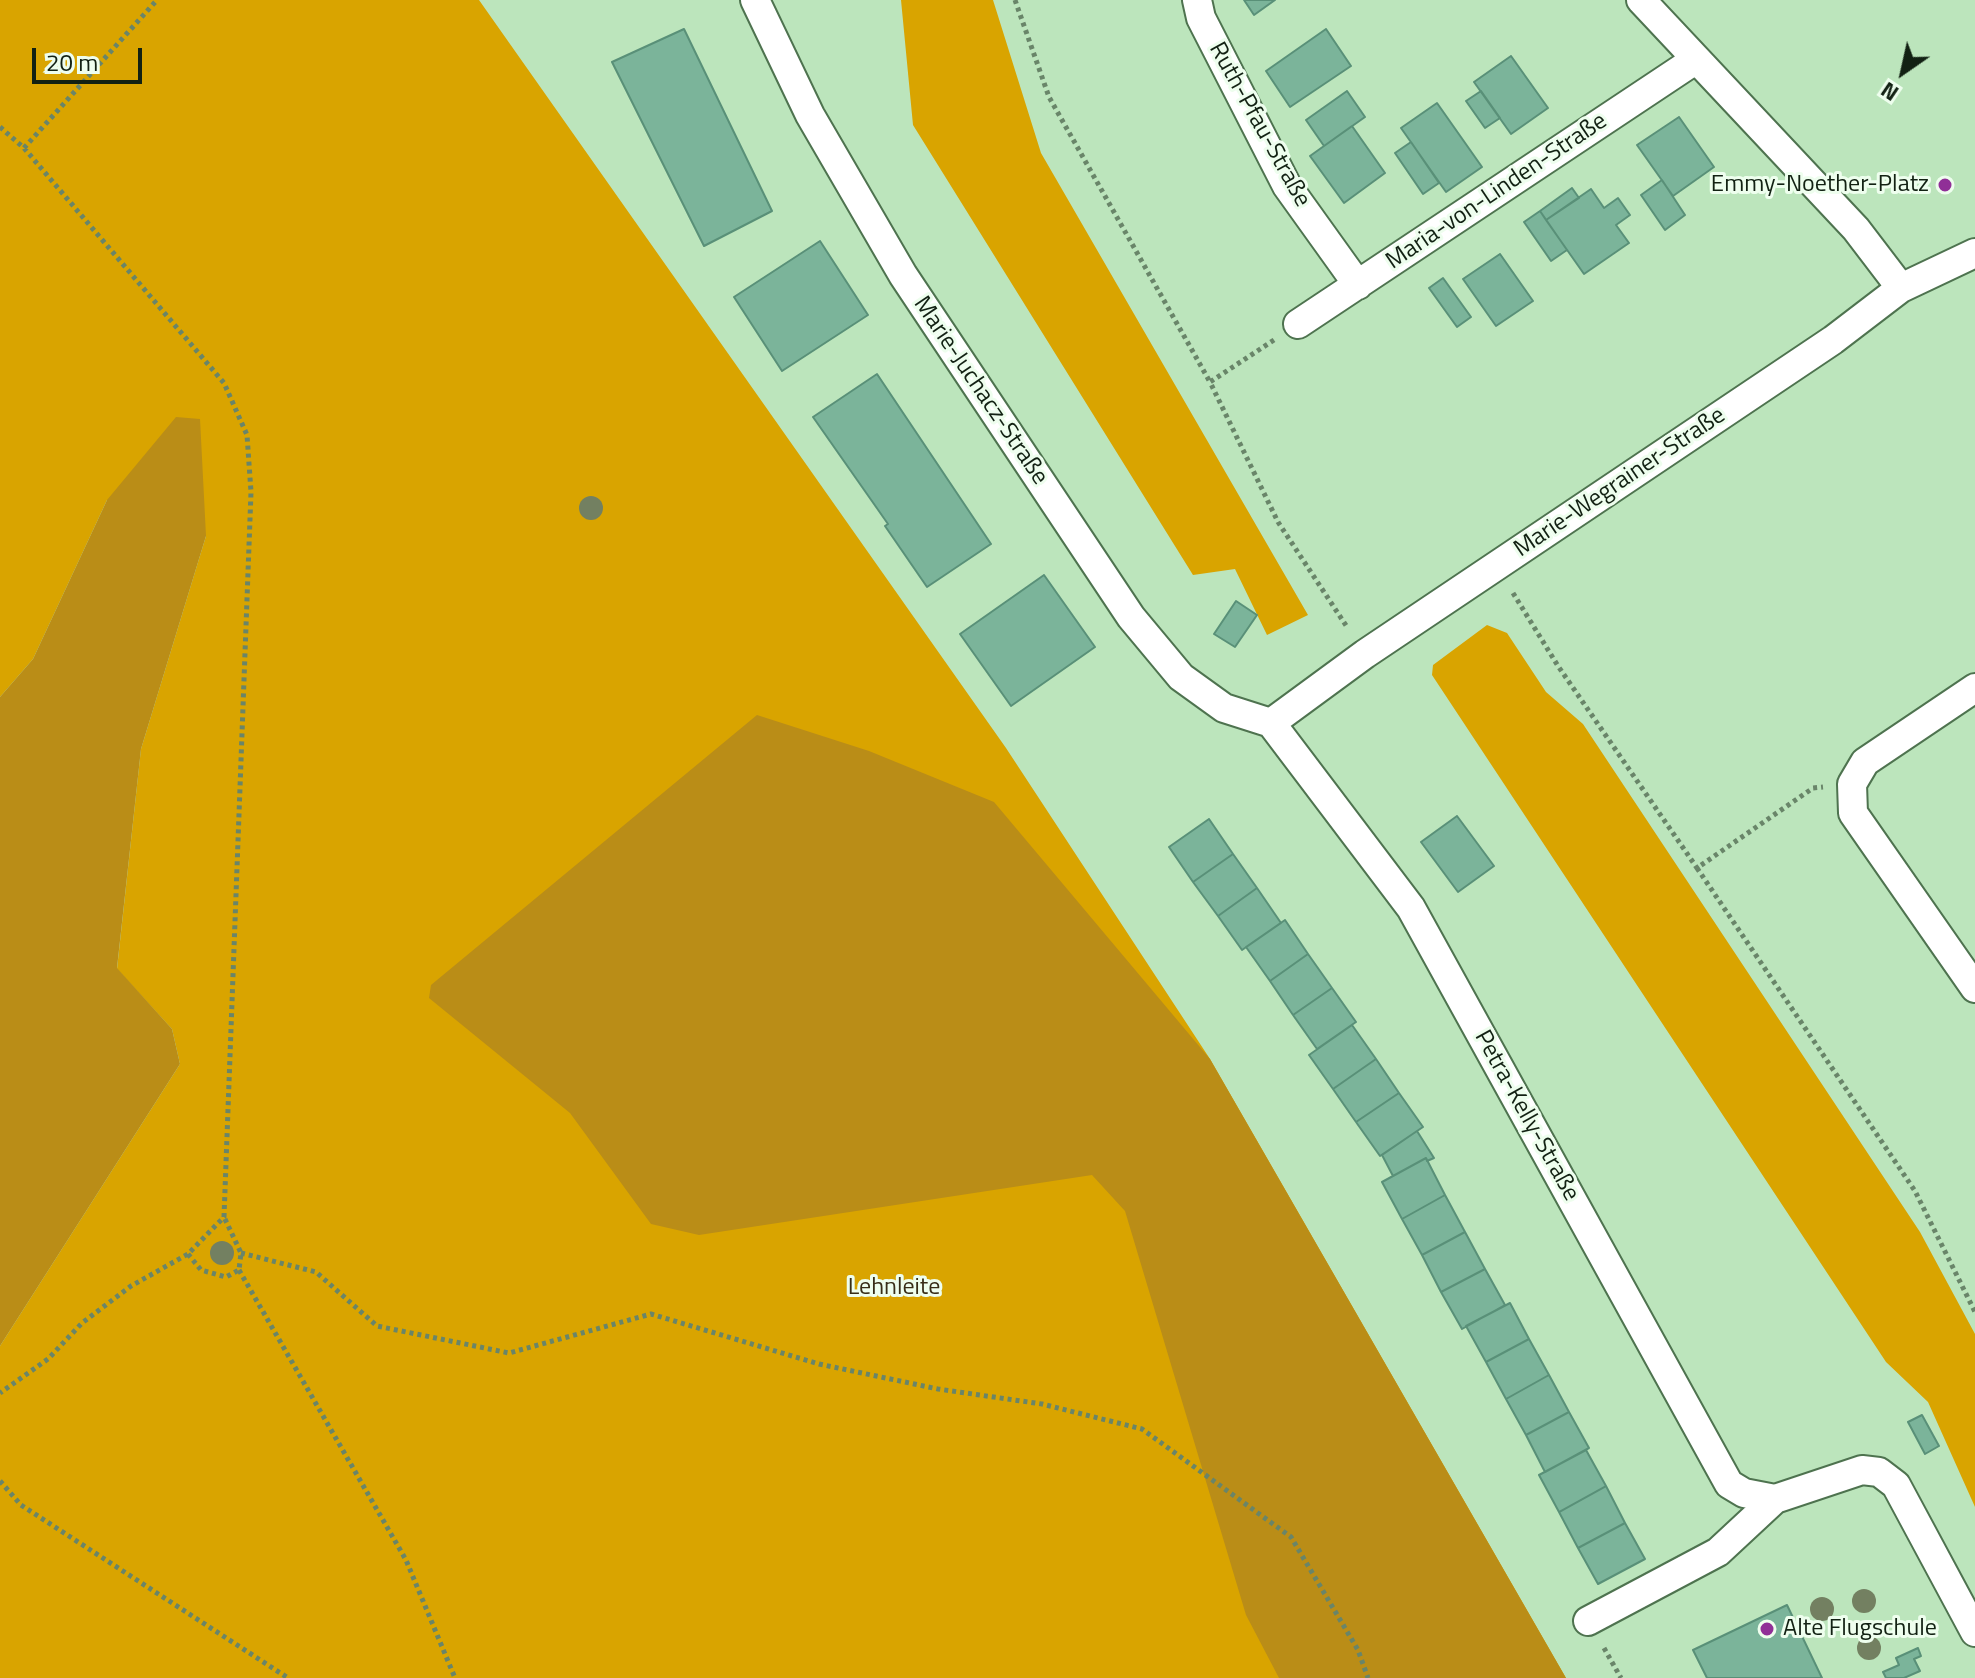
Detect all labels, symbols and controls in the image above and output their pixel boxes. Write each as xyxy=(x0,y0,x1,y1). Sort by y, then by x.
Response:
scale bar xyxy=(36,32,146,82)
north arrow xyxy=(1863,32,1943,112)
street label: Ruth-Pfau-Straße xyxy=(1202,38,1316,212)
text: 20 m xyxy=(46,44,98,80)
text: N xyxy=(1874,74,1905,110)
street label: Maria-von-Linden-Straße xyxy=(1381,107,1613,277)
place label: Emmy-Noether-Platz xyxy=(1711,171,1929,199)
marker: Emmy-Noether-Platz xyxy=(1936,176,1954,194)
street label: Marie-Juchacz-Straße xyxy=(906,291,1054,491)
street label: Marie-Wegrainer-Straße xyxy=(1509,402,1731,564)
street label: Petra-Kelly-Straße xyxy=(1467,1026,1585,1206)
park label: Lehnleite xyxy=(848,1274,940,1302)
place label: Alte Flugschule xyxy=(1783,1615,1937,1643)
marker: Alte Flugschule xyxy=(1758,1620,1776,1638)

